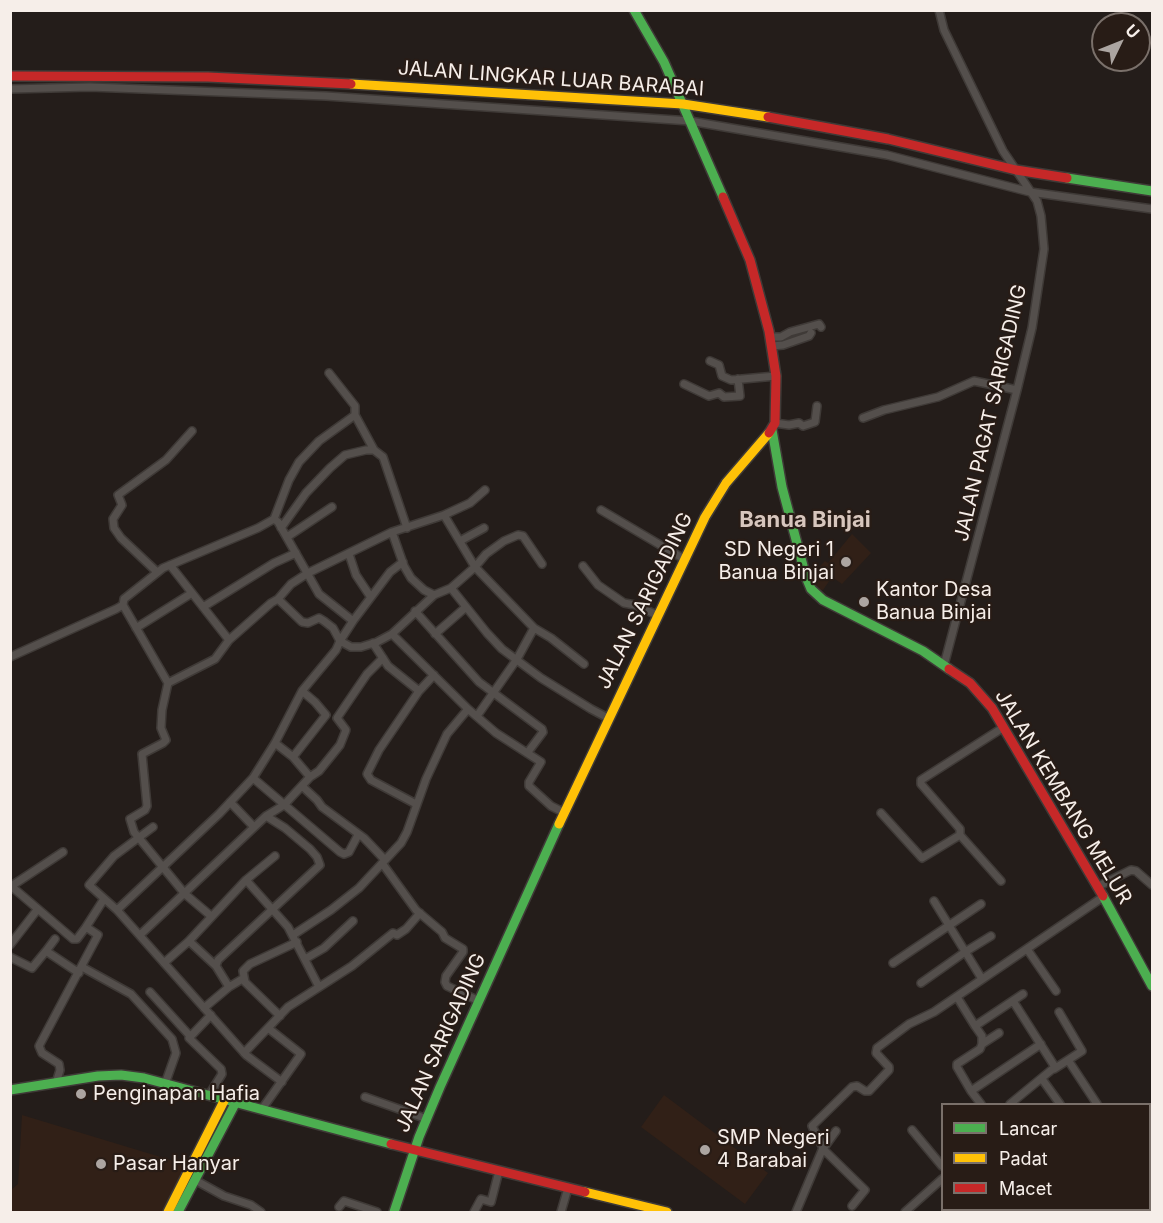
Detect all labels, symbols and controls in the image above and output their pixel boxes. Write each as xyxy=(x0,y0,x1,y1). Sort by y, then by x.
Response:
north arrow xyxy=(1091,12,1151,72)
text: U xyxy=(1121,20,1144,42)
street label: JALAN LINGKAR LUAR BARABAI xyxy=(397,56,705,102)
street label: JALAN PAGAT SARIGADING xyxy=(950,282,1032,544)
district label: Banua Binjai xyxy=(739,507,871,533)
street label: JALAN SARIGADING xyxy=(592,509,698,693)
place label: SD Negeri 1 Banua Binjai xyxy=(719,538,834,585)
marker: SD Negeri 1 Banua Binjai xyxy=(839,555,853,569)
place label: Kantor Desa Banua Binjai xyxy=(876,578,992,625)
marker: Kantor Desa Banua Binjai xyxy=(857,595,871,609)
street label: JALAN KEMBANG MELUR xyxy=(989,685,1137,909)
street label: JALAN SARIGADING xyxy=(391,950,491,1136)
place label: Penginapan Hafia xyxy=(93,1082,260,1106)
marker: Penginapan Hafia xyxy=(74,1087,88,1101)
legend xyxy=(941,1103,1151,1211)
text: Lancar xyxy=(999,1118,1057,1139)
place label: SMP Negeri 4 Barabai xyxy=(717,1126,830,1173)
marker: SMP Negeri 4 Barabai xyxy=(698,1143,712,1157)
text: Padat xyxy=(999,1148,1048,1169)
place label: Pasar Hanyar xyxy=(113,1152,239,1176)
marker: Pasar Hanyar xyxy=(94,1157,108,1171)
text: Macet xyxy=(999,1178,1052,1199)

